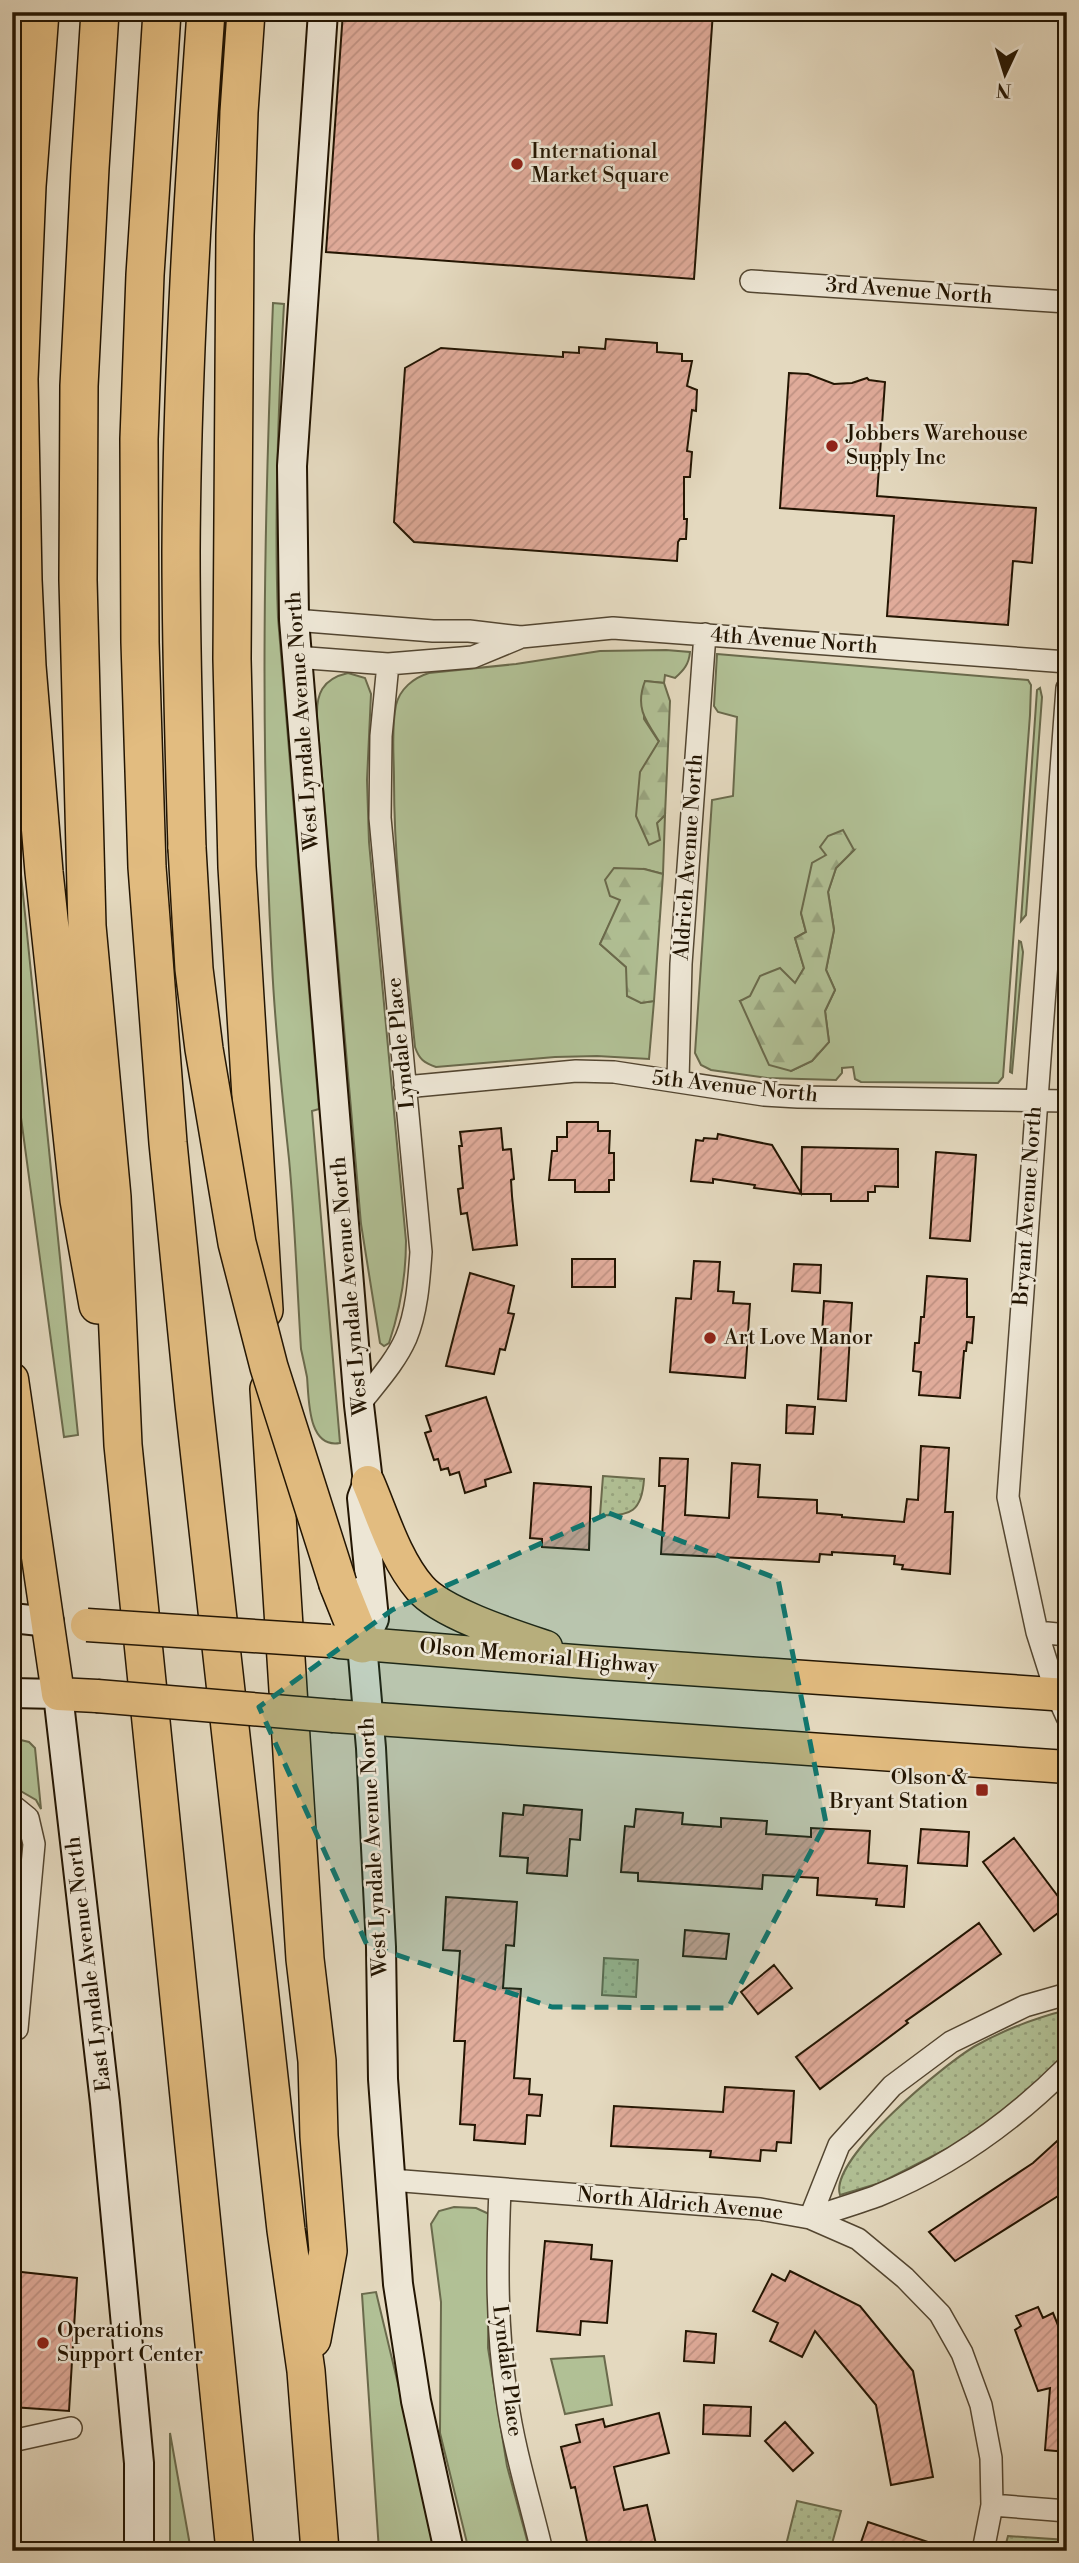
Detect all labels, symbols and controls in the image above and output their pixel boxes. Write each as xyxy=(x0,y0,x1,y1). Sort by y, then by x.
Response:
north arrow xyxy=(970,38,1040,108)
text: N xyxy=(996,77,1012,102)
place label: International Market Square xyxy=(531,139,669,189)
marker: International Market Square xyxy=(509,156,525,172)
street label: 3rd Avenue North xyxy=(825,272,994,310)
place label: Jobbers Warehouse Supply Inc xyxy=(845,421,1028,471)
marker: Jobbers Warehouse Supply Inc xyxy=(824,438,840,454)
street label: West Lyndale Avenue North xyxy=(281,590,325,853)
street label: 4th Avenue North xyxy=(709,622,879,660)
street label: Aldrich Avenue North xyxy=(669,752,709,962)
street label: Lyndale Place xyxy=(381,976,421,1110)
street label: 5th Avenue North xyxy=(651,1065,820,1109)
street label: Bryant Avenue North xyxy=(1008,1105,1048,1308)
street label: West Lyndale Avenue North xyxy=(326,1155,374,1418)
place label: Art Love Manor xyxy=(723,1325,873,1351)
marker: Art Love Manor xyxy=(702,1330,718,1346)
street label: Olson Memorial Highway xyxy=(418,1634,660,1680)
street label: West Lyndale Avenue North xyxy=(354,1716,394,1978)
place label: Olson & Bryant Station xyxy=(828,1765,968,1815)
marker: Olson & Bryant Station xyxy=(974,1782,990,1798)
street label: East Lyndale Avenue North xyxy=(60,1835,118,2093)
street label: North Aldrich Avenue xyxy=(576,2182,784,2226)
street label: Lyndale Place xyxy=(486,2304,528,2438)
place label: Operations Support Center xyxy=(57,2318,203,2368)
marker: Operations Support Center xyxy=(35,2335,51,2351)

